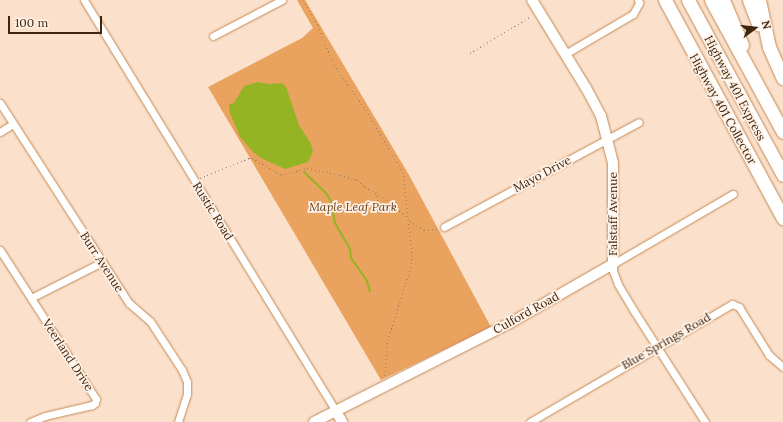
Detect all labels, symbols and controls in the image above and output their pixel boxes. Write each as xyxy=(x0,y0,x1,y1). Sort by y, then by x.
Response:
scale bar xyxy=(10,8,104,34)
north arrow xyxy=(735,8,775,48)
text: 100 m xyxy=(15,15,48,30)
text: N xyxy=(759,19,774,31)
street label: Highway 401 Express xyxy=(701,33,769,143)
street label: Highway 401 Collector xyxy=(686,51,760,167)
street label: Mayo Drive xyxy=(511,153,573,195)
street label: Falstaff Avenue xyxy=(606,172,620,256)
street label: Rustic Road xyxy=(189,179,237,243)
park label: Maple Leaf Park xyxy=(309,200,397,214)
street label: Burr Avenue xyxy=(77,229,127,295)
street label: Culford Road xyxy=(491,289,561,337)
street label: Blue Springs Road xyxy=(619,310,713,372)
street label: Veerland Drive xyxy=(39,316,97,394)

